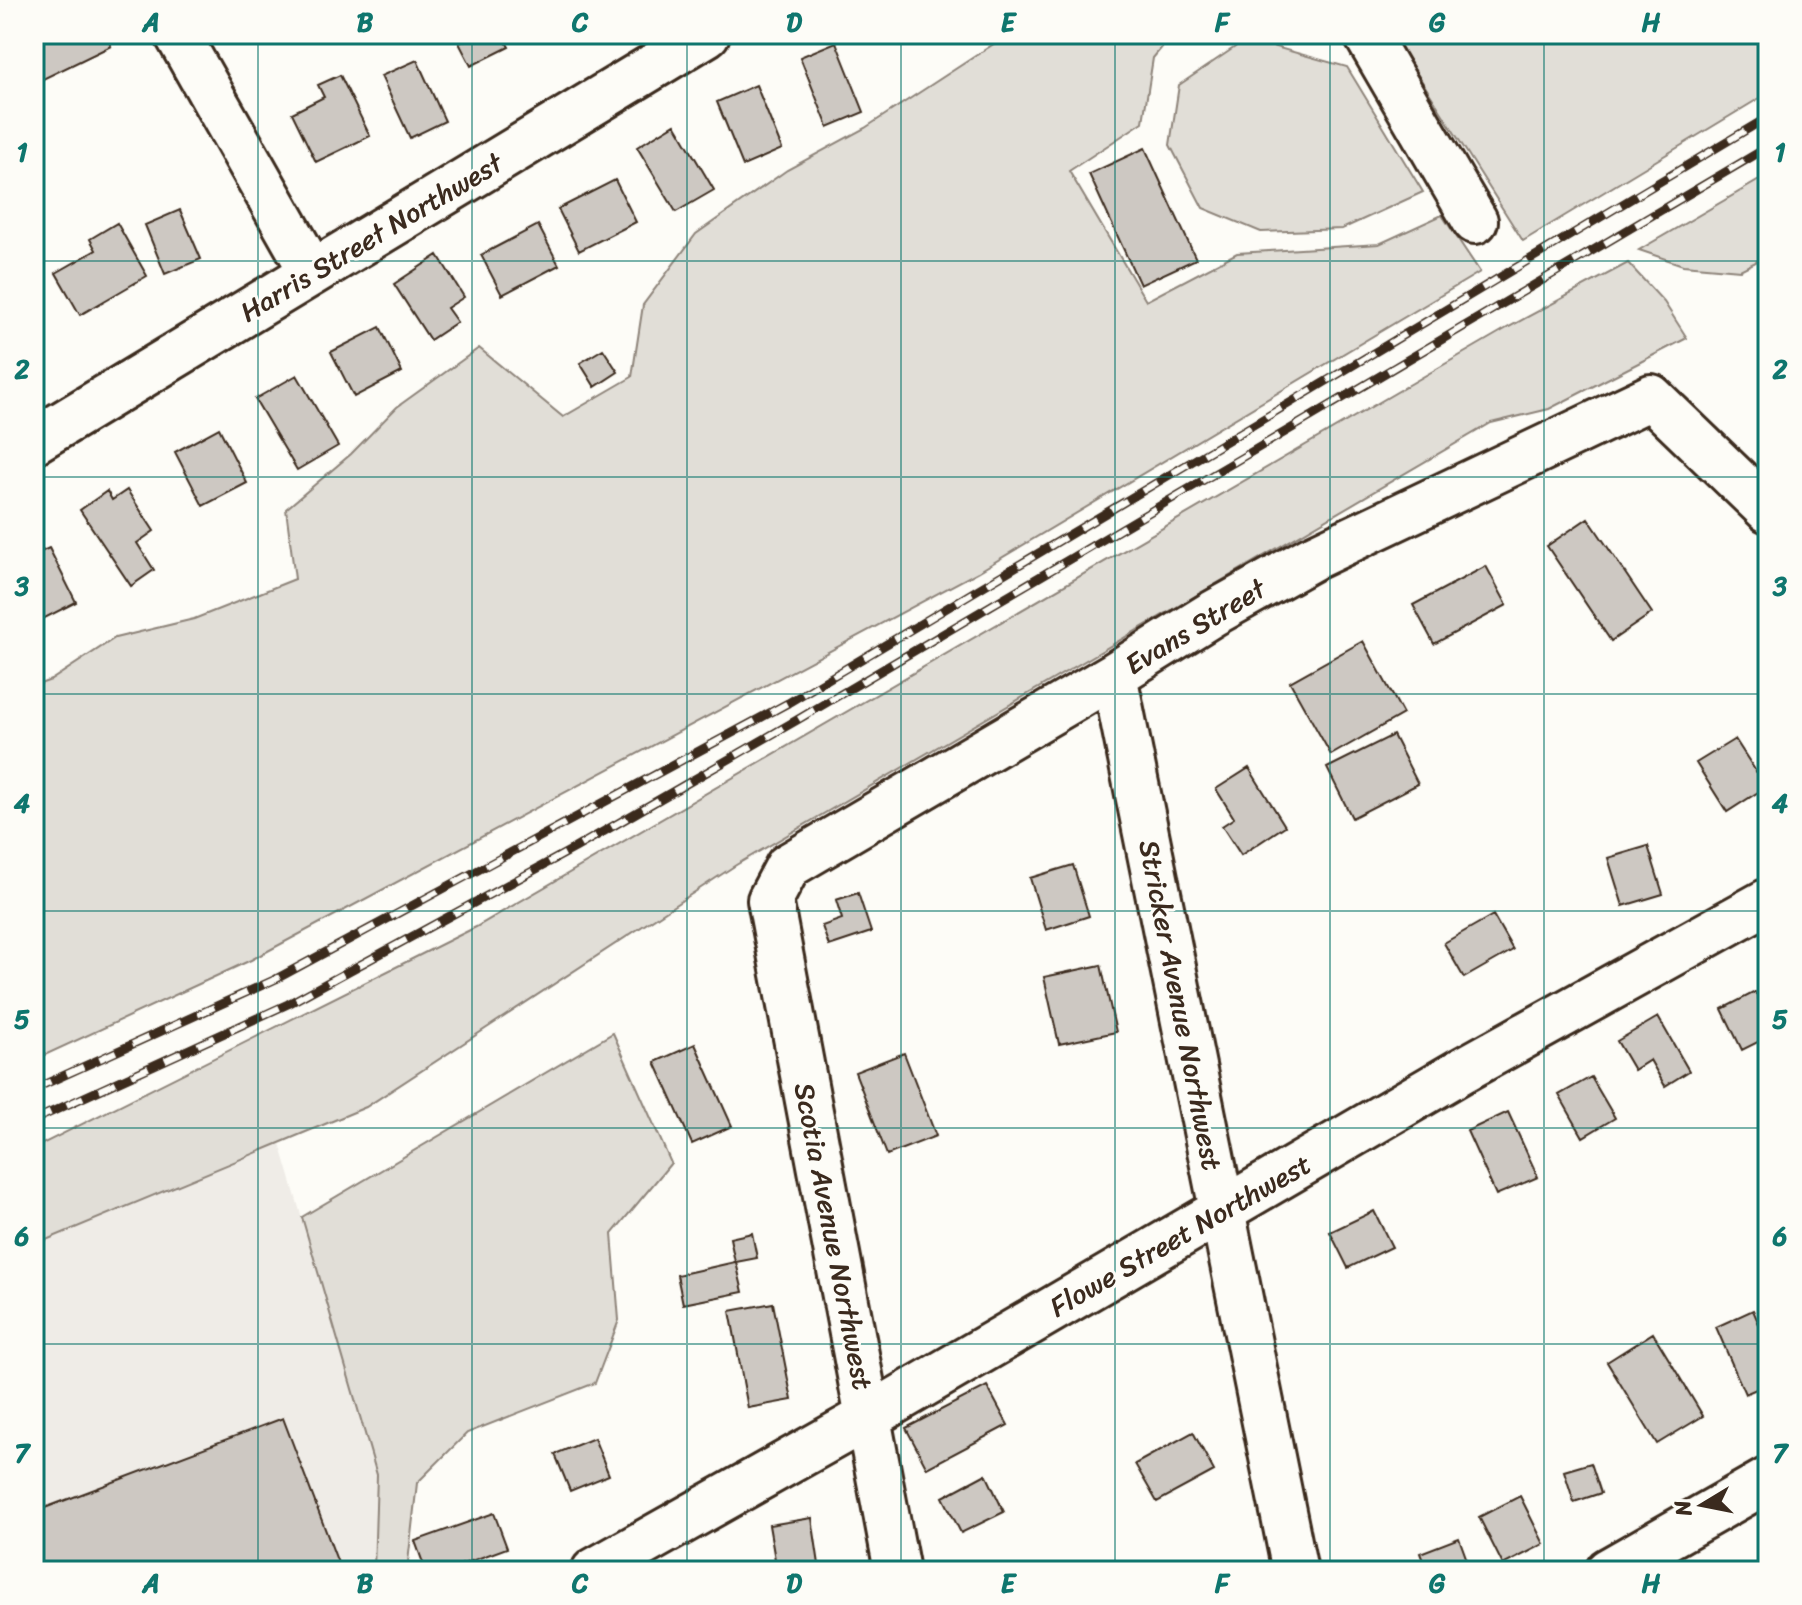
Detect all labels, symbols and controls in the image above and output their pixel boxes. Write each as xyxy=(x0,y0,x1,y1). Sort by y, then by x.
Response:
text: A xyxy=(141,0,160,45)
text: B xyxy=(357,0,374,45)
text: C xyxy=(571,0,589,45)
text: D xyxy=(786,0,802,45)
text: E xyxy=(1001,0,1018,45)
text: F xyxy=(1214,0,1231,45)
text: G xyxy=(1429,0,1446,45)
text: H xyxy=(1642,0,1661,45)
text: 1 xyxy=(16,129,28,175)
text: 1 xyxy=(1774,129,1786,175)
street label: Harris Street Northwest xyxy=(230,138,514,336)
text: 2 xyxy=(13,346,30,392)
text: 2 xyxy=(1771,346,1788,392)
text: 3 xyxy=(14,563,30,609)
text: 3 xyxy=(1772,563,1788,609)
street label: Evans Street xyxy=(1115,564,1277,688)
text: 4 xyxy=(14,780,30,826)
text: 4 xyxy=(1772,780,1788,826)
street label: Stricker Avenue Northwest xyxy=(1124,836,1237,1175)
text: 5 xyxy=(14,996,30,1042)
text: 5 xyxy=(1772,996,1788,1042)
street label: Scotia Avenue Northwest xyxy=(780,1078,887,1394)
street label: Flowe Street Northwest xyxy=(1040,1140,1321,1331)
text: 6 xyxy=(14,1213,30,1259)
text: 6 xyxy=(1772,1213,1788,1259)
text: 7 xyxy=(15,1430,32,1476)
text: 7 xyxy=(1773,1430,1790,1476)
north arrow xyxy=(1662,1465,1742,1545)
text: N xyxy=(1662,1497,1703,1520)
text: A xyxy=(141,1560,160,1605)
text: B xyxy=(357,1560,374,1605)
text: C xyxy=(571,1560,589,1605)
text: D xyxy=(786,1560,802,1605)
text: E xyxy=(1001,1560,1018,1605)
text: F xyxy=(1214,1560,1231,1605)
text: G xyxy=(1429,1560,1446,1605)
text: H xyxy=(1642,1560,1661,1605)

